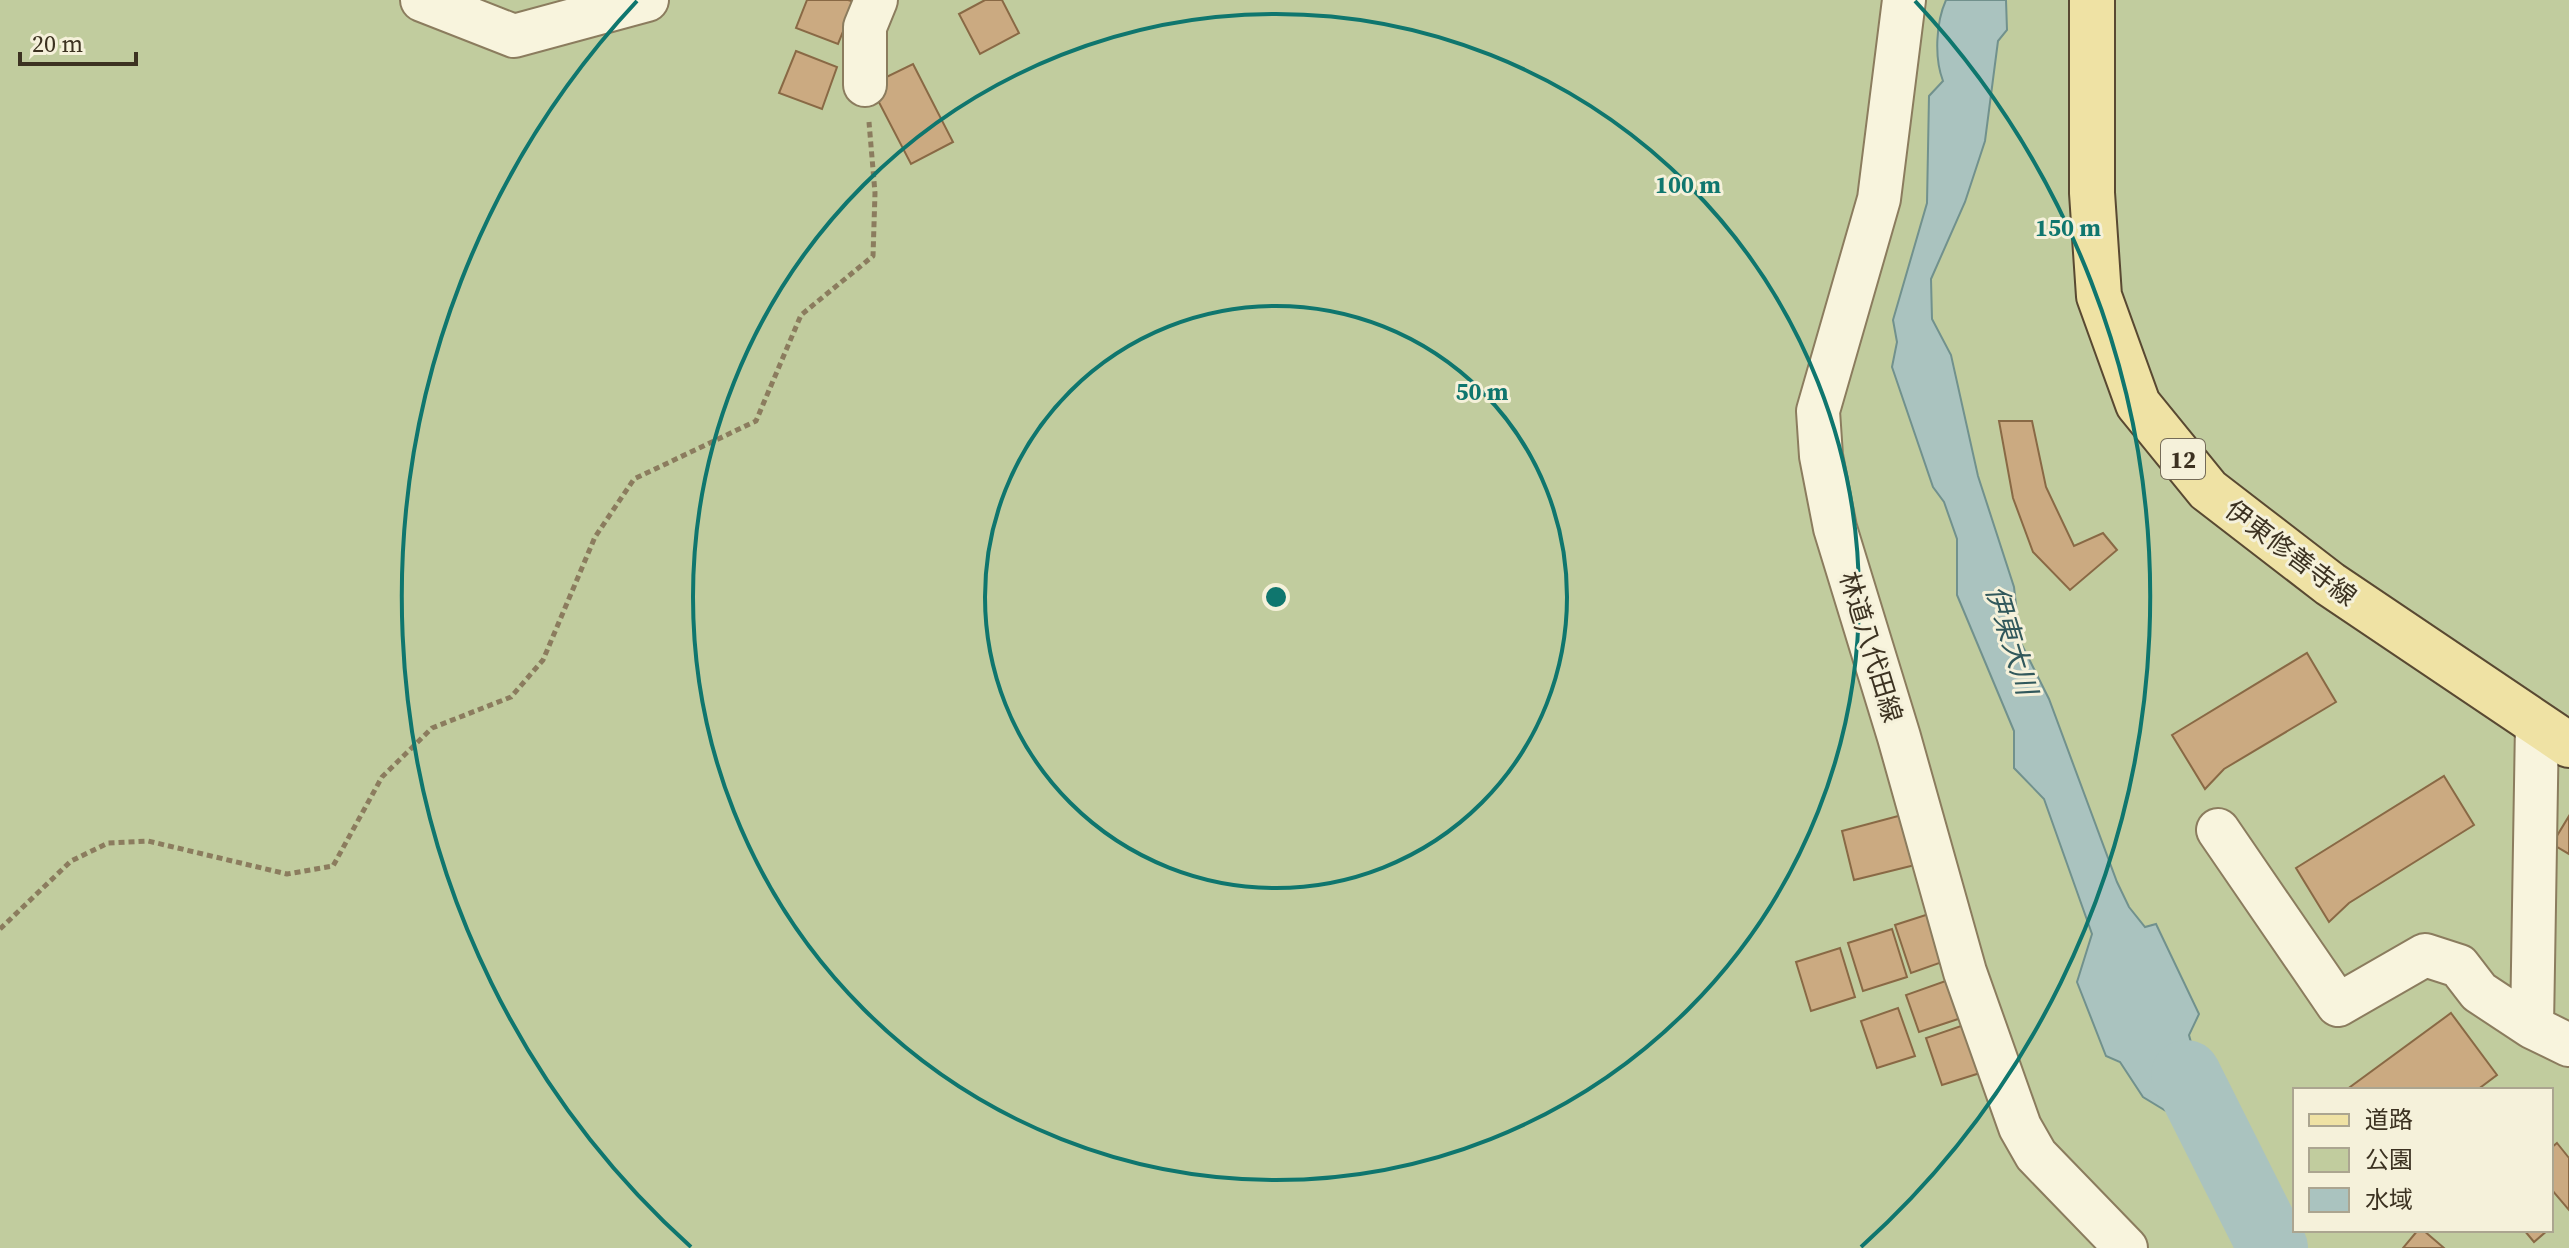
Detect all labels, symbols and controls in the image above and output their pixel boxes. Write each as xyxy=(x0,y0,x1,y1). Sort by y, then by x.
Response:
scale bar xyxy=(20,16,136,66)
text: 20 m xyxy=(32,27,83,60)
text: 100 m xyxy=(1655,168,1721,201)
text: 150 m xyxy=(2035,211,2101,244)
text: 50 m xyxy=(1456,375,1509,408)
road number: 12 xyxy=(2161,439,2205,479)
street label: 伊東修善寺線 xyxy=(2218,492,2364,614)
street label: 林道八代田線 xyxy=(1831,567,1911,727)
water label: 伊東大川 xyxy=(1977,581,2047,702)
centre of rings xyxy=(1262,583,1290,611)
legend xyxy=(2293,1088,2553,1232)
text: 道路 xyxy=(2365,1103,2413,1136)
text: 公園 xyxy=(2365,1143,2413,1176)
text: 水域 xyxy=(2365,1183,2413,1216)

